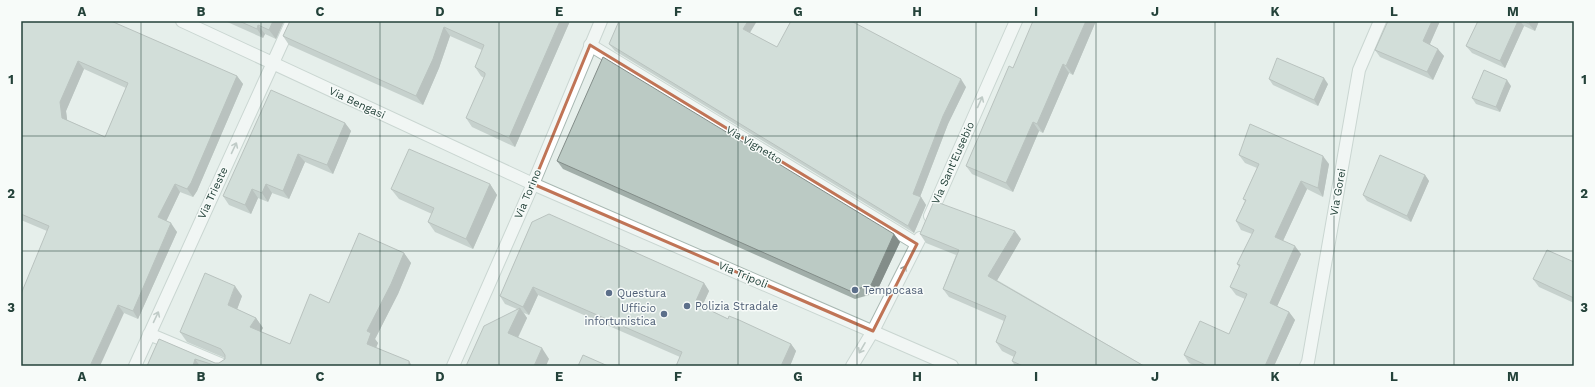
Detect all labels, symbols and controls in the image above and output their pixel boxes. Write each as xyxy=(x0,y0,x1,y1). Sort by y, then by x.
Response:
text: A xyxy=(78,4,87,19)
text: B xyxy=(197,4,206,19)
text: C xyxy=(316,4,325,19)
text: D xyxy=(435,4,445,19)
text: E xyxy=(555,4,563,19)
text: F xyxy=(674,4,682,19)
text: G xyxy=(793,4,803,19)
text: H xyxy=(912,4,922,19)
text: I xyxy=(1034,4,1038,19)
text: J xyxy=(1151,4,1159,19)
text: K xyxy=(1270,4,1280,19)
text: L xyxy=(1390,4,1398,19)
text: M xyxy=(1507,4,1519,19)
text: 1 xyxy=(8,72,14,87)
text: 1 xyxy=(1581,72,1587,87)
street label: Via Bengasi xyxy=(327,84,387,122)
one-way arrow xyxy=(977,96,984,108)
street label: Via Sant'Eusebio xyxy=(929,120,977,206)
street label: Via Vignetto xyxy=(723,123,785,167)
one-way arrow xyxy=(231,143,238,155)
street label: Via Trieste xyxy=(195,165,231,221)
street label: Via Torino xyxy=(512,167,544,221)
street label: Via Gorei xyxy=(1327,167,1349,217)
text: 2 xyxy=(7,186,15,201)
text: 2 xyxy=(1580,186,1588,201)
street label: Via Tripoli xyxy=(716,259,770,291)
one-way arrow xyxy=(900,266,908,278)
place label: Tempocasa xyxy=(863,284,923,297)
marker: Tempocasa xyxy=(850,285,860,295)
place label: Questura xyxy=(617,287,666,300)
marker: Questura xyxy=(604,288,614,298)
text: 3 xyxy=(7,300,15,315)
place label: Polizia Stradale xyxy=(695,300,778,313)
text: 3 xyxy=(1580,300,1588,315)
marker: Polizia Stradale xyxy=(682,301,692,311)
place label: Ufficio infortunistica xyxy=(585,302,656,328)
marker: Ufficio infortunistica xyxy=(659,309,669,319)
one-way arrow xyxy=(153,312,160,324)
one-way arrow xyxy=(858,342,866,354)
text: A xyxy=(78,369,87,384)
text: B xyxy=(197,369,206,384)
text: C xyxy=(316,369,325,384)
text: D xyxy=(435,369,445,384)
text: E xyxy=(555,369,563,384)
text: F xyxy=(674,369,682,384)
text: G xyxy=(793,369,803,384)
text: H xyxy=(912,369,922,384)
text: I xyxy=(1034,369,1038,384)
text: J xyxy=(1151,369,1159,384)
text: K xyxy=(1270,369,1280,384)
text: L xyxy=(1390,369,1398,384)
text: M xyxy=(1507,369,1519,384)

